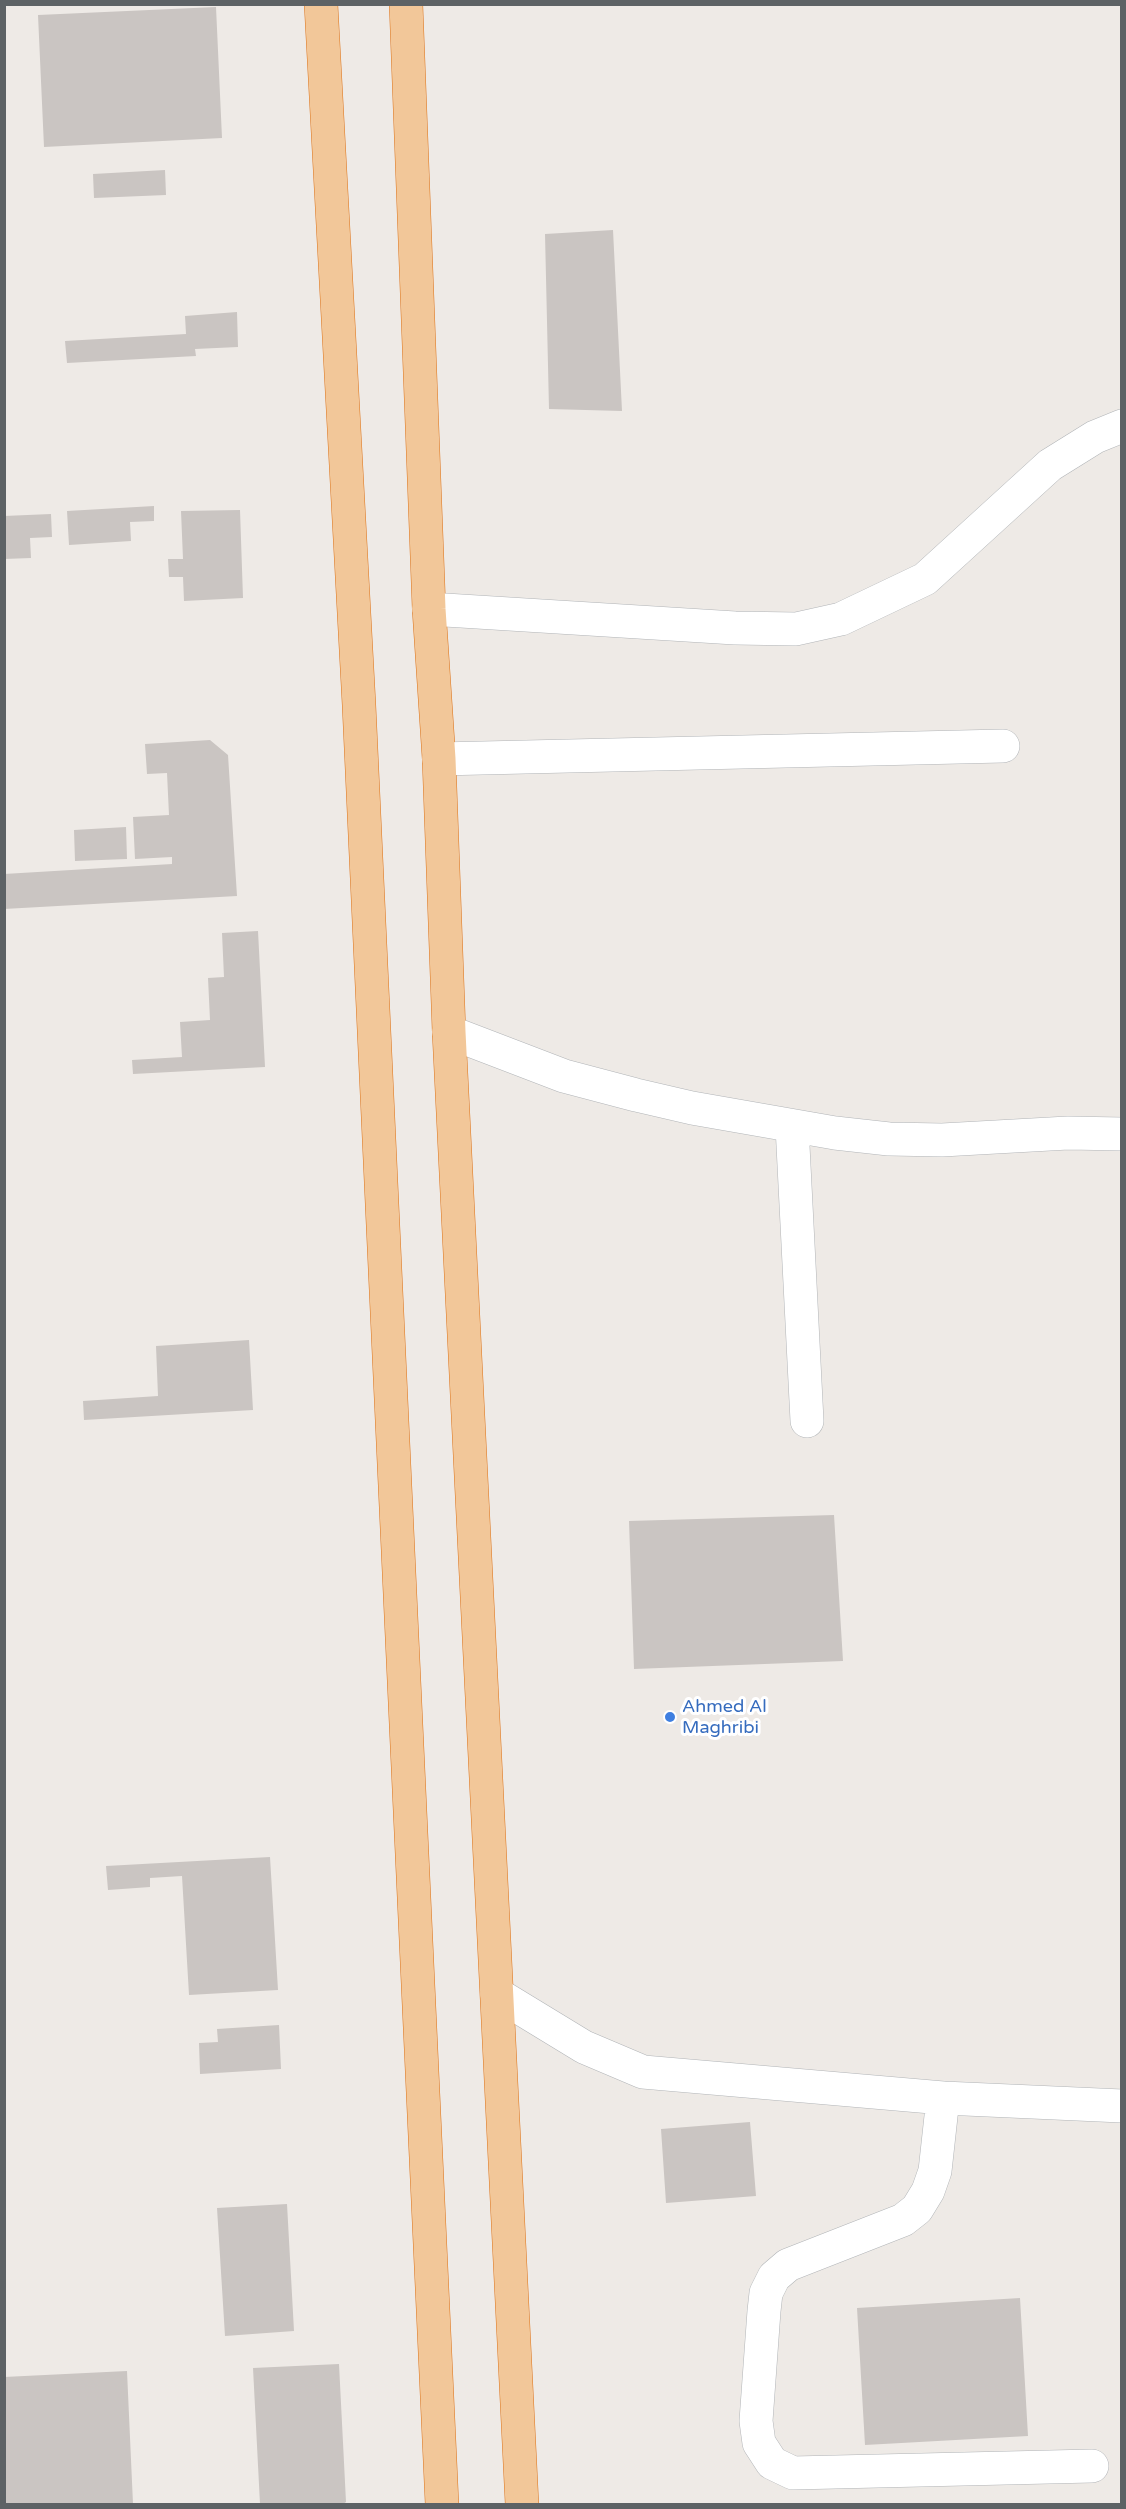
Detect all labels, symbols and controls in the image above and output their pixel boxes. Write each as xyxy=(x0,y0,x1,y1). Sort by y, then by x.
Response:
place label: Ahmed Al Maghribi xyxy=(682,1696,767,1738)
marker: Ahmed Al Maghribi xyxy=(663,1710,677,1724)

